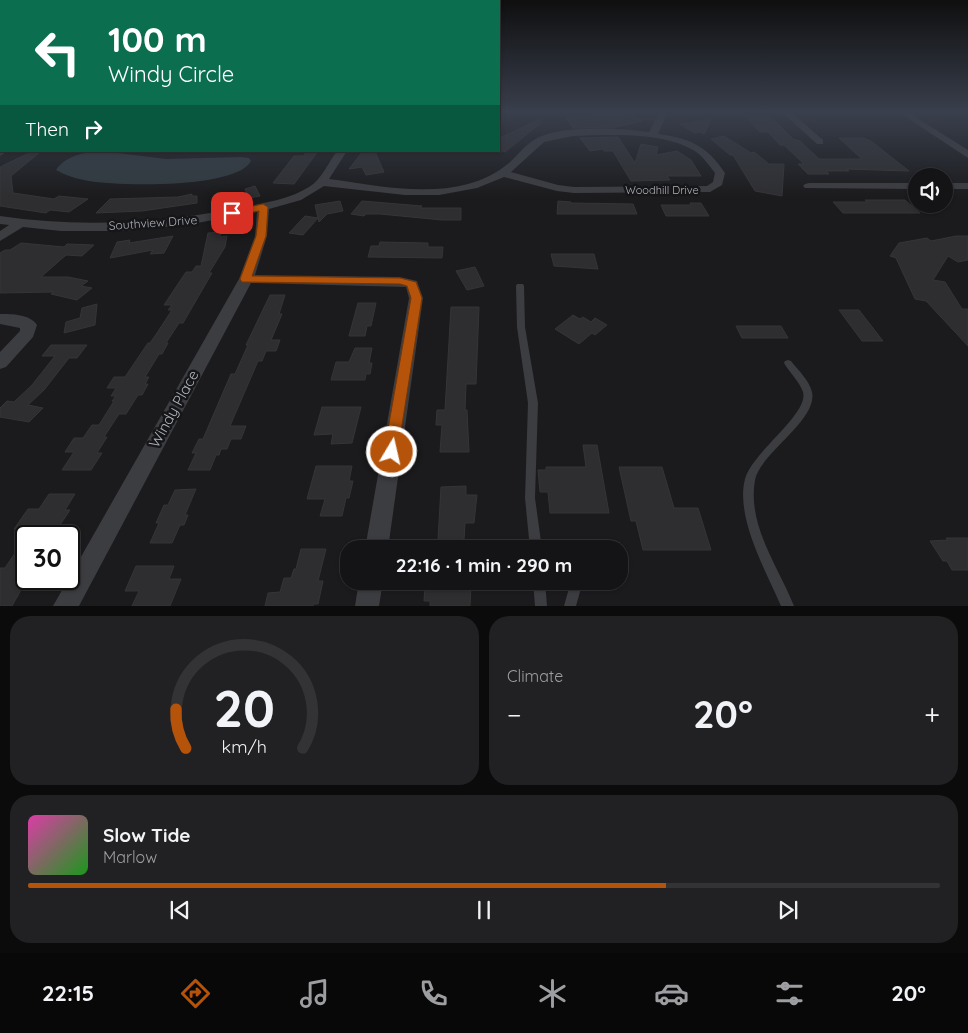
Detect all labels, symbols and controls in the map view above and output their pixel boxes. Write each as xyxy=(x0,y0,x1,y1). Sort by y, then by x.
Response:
text: 100 m xyxy=(108,17,207,61)
icon: left xyxy=(25,20,90,85)
text: Windy Circle xyxy=(108,60,234,88)
icon: right xyxy=(79,115,107,143)
text: Then xyxy=(25,117,69,141)
map controls xyxy=(908,168,953,213)
button: sound xyxy=(908,168,953,213)
street label: Woodhill Drive xyxy=(625,183,699,197)
pin xyxy=(211,192,253,234)
icon: arrive xyxy=(218,199,246,227)
street label: Southview Drive xyxy=(108,212,198,233)
street label: Windy Place xyxy=(144,367,203,451)
position arrow xyxy=(365,425,417,477)
speed limit sign: 30 xyxy=(15,525,80,590)
text: 22:16 · 1 min · 290 m xyxy=(396,553,572,577)
text: Climate xyxy=(507,666,563,686)
text: 20 xyxy=(214,675,275,740)
text: 20° xyxy=(693,690,753,738)
text: − xyxy=(507,697,522,732)
text: + xyxy=(924,697,940,732)
text: km/h xyxy=(222,735,267,757)
text: Slow Tide xyxy=(103,823,191,847)
text: Marlow xyxy=(103,847,157,867)
icon: previous xyxy=(166,896,194,924)
icon: pause xyxy=(470,896,498,924)
icon: next xyxy=(774,896,802,924)
icon: directions xyxy=(178,976,213,1011)
icon: music xyxy=(297,976,332,1011)
icon: phone xyxy=(416,976,451,1011)
icon: climate xyxy=(535,976,570,1011)
icon: car xyxy=(654,976,689,1011)
icon: filters xyxy=(772,976,807,1011)
text: 22:15 xyxy=(42,979,94,1007)
text: 20° xyxy=(891,979,926,1007)

